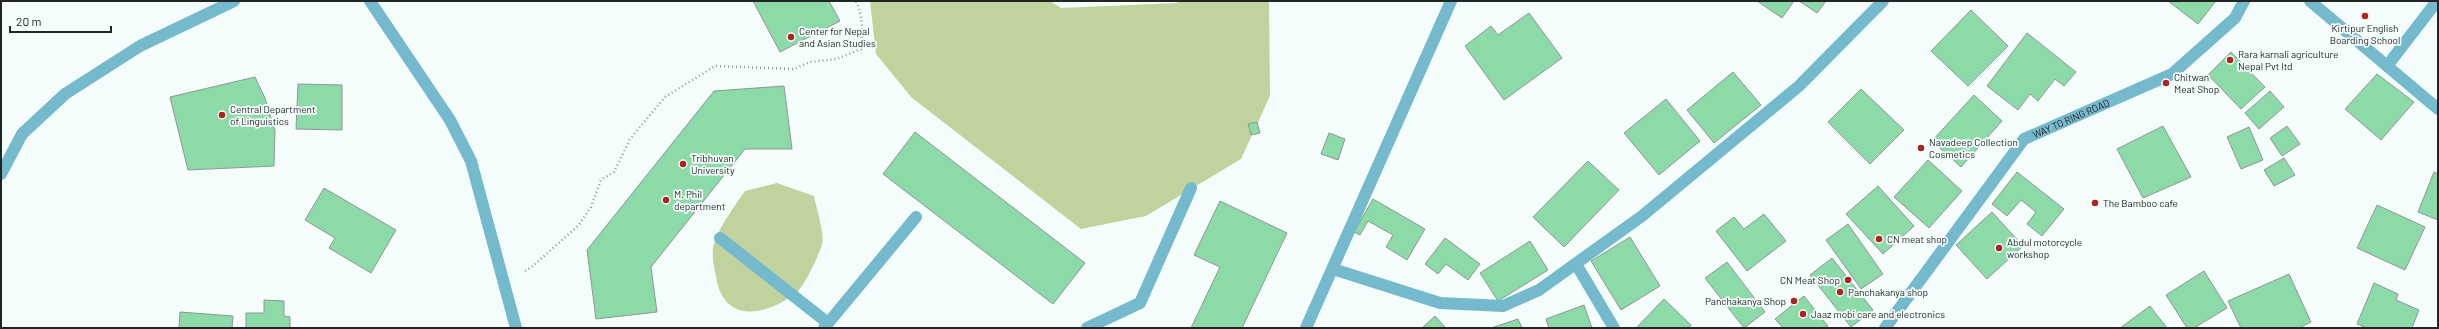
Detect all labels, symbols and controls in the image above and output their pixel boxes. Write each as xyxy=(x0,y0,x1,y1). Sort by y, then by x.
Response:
scale bar xyxy=(10,8,111,34)
marker: Kirtipur English Boarding School xyxy=(2360,11,2370,21)
text: 20 m xyxy=(16,14,42,28)
place label: Kirtipur English Boarding School xyxy=(2330,22,2400,46)
place label: Center for Nepal and Asian Studies xyxy=(799,25,876,49)
marker: Center for Nepal and Asian Studies xyxy=(786,32,796,42)
place label: Rara karnali agriculture Nepal Pvt ltd xyxy=(2238,48,2338,72)
marker: Rara karnali agriculture Nepal Pvt ltd xyxy=(2225,55,2235,65)
place label: Chitwan Meat Shop xyxy=(2174,71,2219,95)
marker: Chitwan Meat Shop xyxy=(2161,78,2171,88)
street label: WAY TO RING ROAD xyxy=(2031,96,2111,140)
place label: Central Department of Linguistics xyxy=(230,103,316,127)
marker: Central Department of Linguistics xyxy=(217,110,227,120)
place label: Navadeep Collection Cosmetics xyxy=(1929,136,2018,160)
marker: Navadeep Collection Cosmetics xyxy=(1916,143,1926,153)
place label: Tribhuvan University xyxy=(691,152,735,176)
marker: Tribhuvan University xyxy=(678,159,688,169)
place label: M. Phil department xyxy=(674,188,726,212)
marker: M. Phil department xyxy=(661,195,671,205)
place label: The Bamboo cafe xyxy=(2103,197,2178,209)
marker: The Bamboo cafe xyxy=(2090,198,2100,208)
place label: CN meat shop xyxy=(1887,233,1947,245)
marker: CN meat shop xyxy=(1874,234,1884,244)
place label: Abdul motorcycle workshop xyxy=(2007,236,2082,260)
marker: Abdul motorcycle workshop xyxy=(1994,243,2004,253)
place label: CN Meat Shop xyxy=(1780,274,1840,286)
marker: CN Meat Shop xyxy=(1843,275,1853,285)
place label: Panchakanya shop xyxy=(1848,286,1928,298)
marker: Panchakanya shop xyxy=(1835,287,1845,297)
place label: Panchakanya Shop xyxy=(1705,295,1786,307)
marker: Panchakanya Shop xyxy=(1789,296,1799,306)
place label: Jaaz mobi care and electronics xyxy=(1811,308,1945,320)
marker: Jaaz mobi care and electronics xyxy=(1798,309,1808,319)

